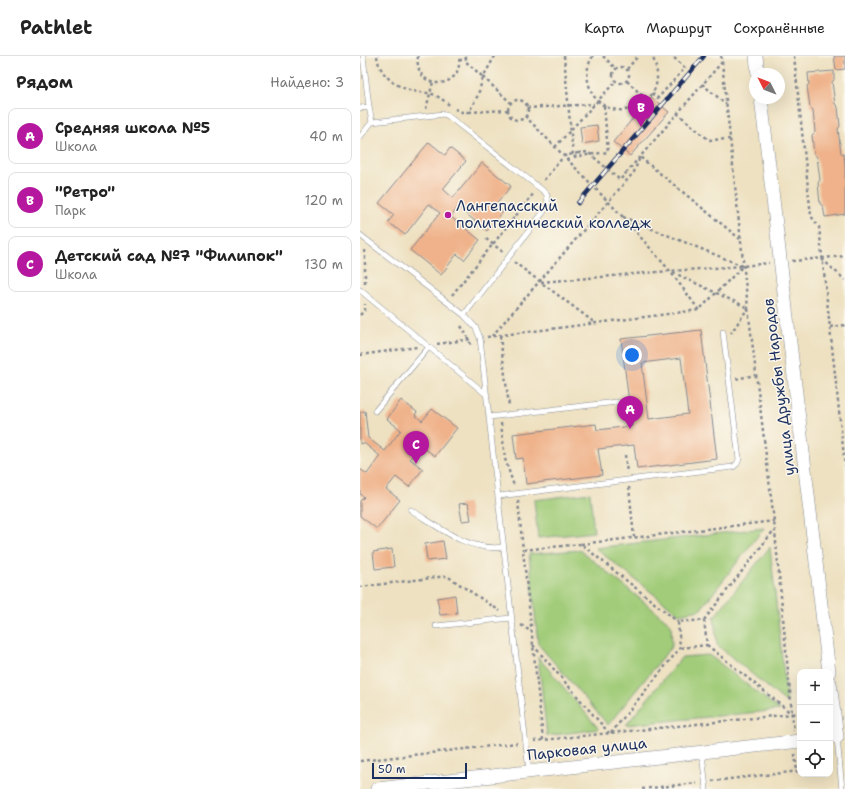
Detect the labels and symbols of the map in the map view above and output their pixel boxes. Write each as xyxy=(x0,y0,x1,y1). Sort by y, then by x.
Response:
north arrow xyxy=(749,68,785,104)
pin: B xyxy=(628,94,654,127)
place label: Лангепасский политехнический колледж xyxy=(456,196,652,233)
marker: Лангепасский политехнический колледж xyxy=(443,210,453,220)
street label: улица Дружбы Народов xyxy=(758,297,800,477)
your location xyxy=(622,345,642,365)
pin: A xyxy=(617,396,643,429)
pin: C xyxy=(403,431,429,464)
street label: Парковая улица xyxy=(526,733,648,765)
scale bar xyxy=(372,761,467,780)

